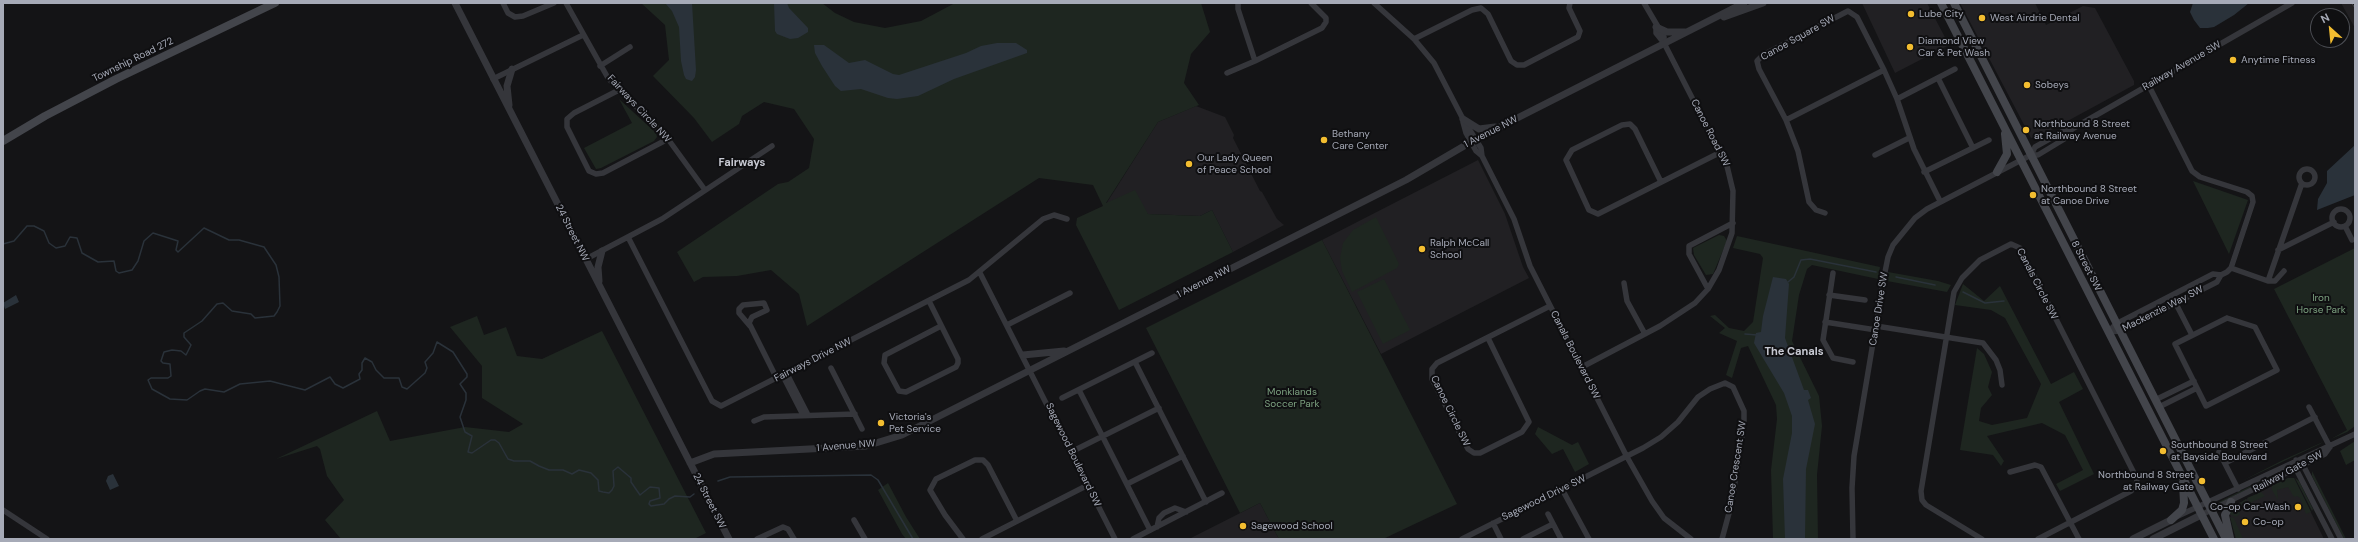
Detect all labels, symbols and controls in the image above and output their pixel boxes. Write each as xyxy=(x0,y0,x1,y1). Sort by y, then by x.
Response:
place label: Lube City xyxy=(1919,8,1964,20)
north arrow xyxy=(2310,8,2350,48)
marker: Lube City xyxy=(1906,9,1916,19)
text: N xyxy=(2318,10,2332,26)
place label: West Airdrie Dental xyxy=(1990,12,2079,24)
street label: Canoe Square SW xyxy=(1759,13,1837,63)
marker: West Airdrie Dental xyxy=(1977,13,1987,23)
street label: Township Road 272 xyxy=(91,35,175,85)
place label: Diamond View Car & Pet Wash xyxy=(1918,35,1990,58)
street label: Railway Avenue SW xyxy=(2141,39,2223,93)
marker: Diamond View Car & Pet Wash xyxy=(1905,42,1915,52)
place label: Anytime Fitness xyxy=(2241,54,2315,66)
marker: Anytime Fitness xyxy=(2228,55,2238,65)
street label: Fairways Circle NW xyxy=(605,73,673,145)
place label: Sobeys xyxy=(2035,79,2069,91)
marker: Sobeys xyxy=(2022,80,2032,90)
street label: Canoe Road SW xyxy=(1688,97,1732,169)
street label: 1 Avenue NW xyxy=(1462,113,1520,151)
place label: Northbound 8 Street at Railway Avenue xyxy=(2034,118,2130,142)
marker: Northbound 8 Street at Railway Avenue xyxy=(2021,125,2031,135)
place label: Bethany Care Center xyxy=(1332,128,1388,152)
marker: Bethany Care Center xyxy=(1319,135,1329,145)
place label: Our Lady Queen of Peace School xyxy=(1197,152,1273,176)
district label: Fairways xyxy=(719,156,765,170)
marker: Our Lady Queen of Peace School xyxy=(1184,159,1194,169)
place label: Northbound 8 Street at Canoe Drive xyxy=(2041,183,2137,206)
marker: Northbound 8 Street at Canoe Drive xyxy=(2028,190,2038,200)
street label: 24 Street NW xyxy=(553,203,591,263)
place label: Ralph McCall School xyxy=(1430,237,1489,260)
street label: 8 Street SW xyxy=(2068,239,2104,293)
marker: Ralph McCall School xyxy=(1417,244,1427,254)
street label: Canals Circle SW xyxy=(2014,246,2060,322)
street label: 1 Avenue NW xyxy=(1175,263,1233,301)
street label: Canoe Drive SW xyxy=(1867,271,1891,347)
street label: Mackenzie Way SW xyxy=(2121,283,2205,335)
park label: Iron Horse Park xyxy=(2296,292,2346,316)
street label: Canals Boulevard SW xyxy=(1548,309,1602,401)
street label: Fairways Drive NW xyxy=(772,335,854,385)
district label: The Canals xyxy=(1764,345,1824,359)
street label: Canoe Circle SW xyxy=(1428,374,1472,448)
park label: Monklands Soccer Park xyxy=(1265,386,1319,410)
street label: Sagewood Boulevard SW xyxy=(1043,401,1103,509)
place label: Victoria's Pet Service xyxy=(889,411,941,434)
marker: Victoria's Pet Service xyxy=(876,418,886,428)
street label: Canoe Crescent SW xyxy=(1723,420,1749,514)
street label: 1 Avenue NW xyxy=(816,437,876,455)
place label: Southbound 8 Street at Bayside Boulevard xyxy=(2171,439,2268,462)
marker: Southbound 8 Street at Bayside Boulevard xyxy=(2158,446,2168,456)
street label: Railway Gate SW xyxy=(2251,449,2325,495)
place label: Northbound 8 Street at Railway Gate xyxy=(2098,469,2194,492)
street label: 24 Street SW xyxy=(690,471,728,531)
street label: Sagewood Drive SW xyxy=(1500,472,1588,524)
marker: Northbound 8 Street at Railway Gate xyxy=(2197,476,2207,486)
place label: Co-op Car-Wash xyxy=(2210,501,2290,513)
marker: Co-op Car-Wash xyxy=(2293,502,2303,512)
place label: Co-op xyxy=(2253,516,2284,528)
marker: Co-op xyxy=(2240,517,2250,527)
place label: Sagewood School xyxy=(1251,520,1333,532)
marker: Sagewood School xyxy=(1238,521,1248,531)

